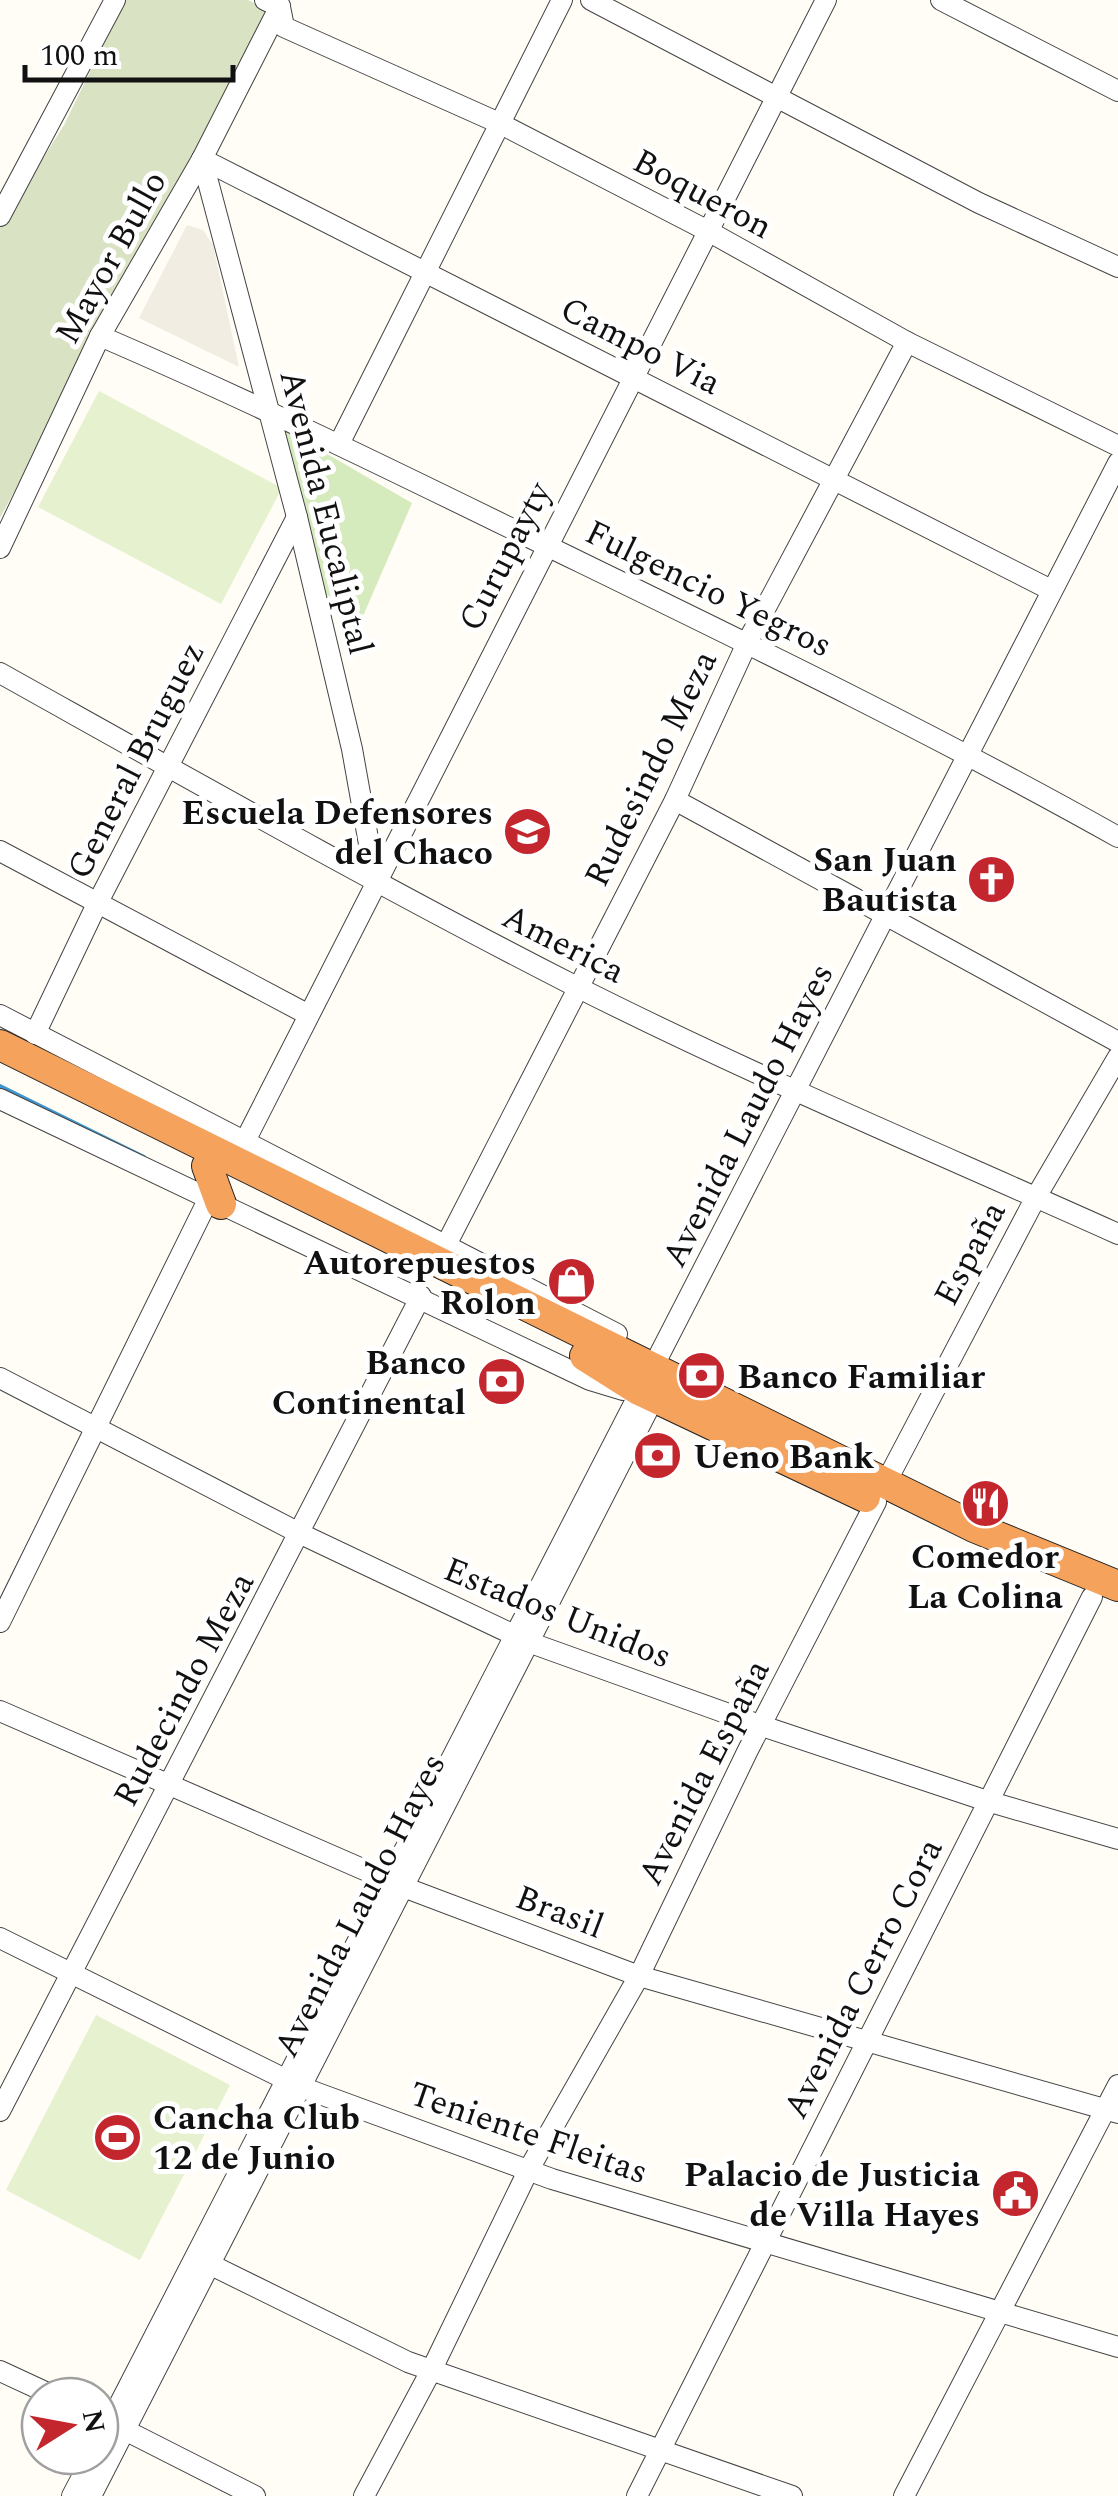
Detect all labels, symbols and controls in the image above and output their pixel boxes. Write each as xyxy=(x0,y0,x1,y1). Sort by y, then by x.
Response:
scale bar xyxy=(25,20,232,82)
text: 100 m xyxy=(40,33,118,79)
street label: Boqueron xyxy=(623,135,782,253)
street label: Mayor Bullo xyxy=(42,161,181,354)
street label: Campo Via xyxy=(551,283,730,410)
street label: Avenida Eucaliptal xyxy=(265,364,387,660)
street label: Curupayty xyxy=(445,472,566,641)
street label: Fulgencio Yegros xyxy=(576,507,841,672)
street label: General Bruguez xyxy=(54,633,219,889)
street label: Rudesindo Meza xyxy=(571,641,732,896)
place label: Escuela Defensores del Chaco xyxy=(181,787,493,880)
school or university icon: Escuela Defensores del Chaco xyxy=(502,806,554,858)
place label: San Juan Bautista xyxy=(813,834,957,927)
church icon: San Juan Bautista xyxy=(966,853,1018,905)
street label: America xyxy=(492,891,634,998)
street label: Avenida Laudo Hayes xyxy=(649,954,848,1277)
street label: España xyxy=(921,1192,1020,1316)
place label: Autorepuestos Rolon xyxy=(303,1237,536,1330)
shop icon: Autorepuestos Rolon xyxy=(545,1256,597,1308)
place label: Banco Continental xyxy=(272,1337,466,1430)
bank icon: Banco Familiar xyxy=(676,1350,728,1402)
place label: Banco Familiar xyxy=(737,1351,985,1404)
bank icon: Banco Continental xyxy=(475,1356,527,1408)
bank icon: Ueno Bank xyxy=(632,1430,684,1482)
place label: Ueno Bank xyxy=(693,1431,874,1484)
restaurant icon: Comedor La Colina xyxy=(959,1478,1011,1530)
place label: Comedor La Colina xyxy=(907,1531,1063,1624)
street label: Estados Unidos xyxy=(435,1544,679,1683)
street label: Rudecindo Meza xyxy=(100,1563,269,1817)
street label: Avenida España xyxy=(625,1650,784,1895)
street label: Avenida Laudo Hayes xyxy=(261,1744,460,2067)
street label: Avenida Cerro Cora xyxy=(770,1829,957,2128)
street label: Brasil xyxy=(508,1871,611,1953)
street label: Teniente Fleitas xyxy=(402,2068,655,2199)
place label: Cancha Club 12 de Junio xyxy=(153,2092,360,2185)
sports icon: Cancha Club 12 de Junio xyxy=(92,2111,144,2163)
place label: Palacio de Justicia de Villa Hayes xyxy=(684,2149,980,2242)
public building icon: Palacio de Justicia de Villa Hayes xyxy=(989,2168,1041,2220)
north arrow xyxy=(20,2376,120,2476)
text: N xyxy=(70,2406,116,2437)

